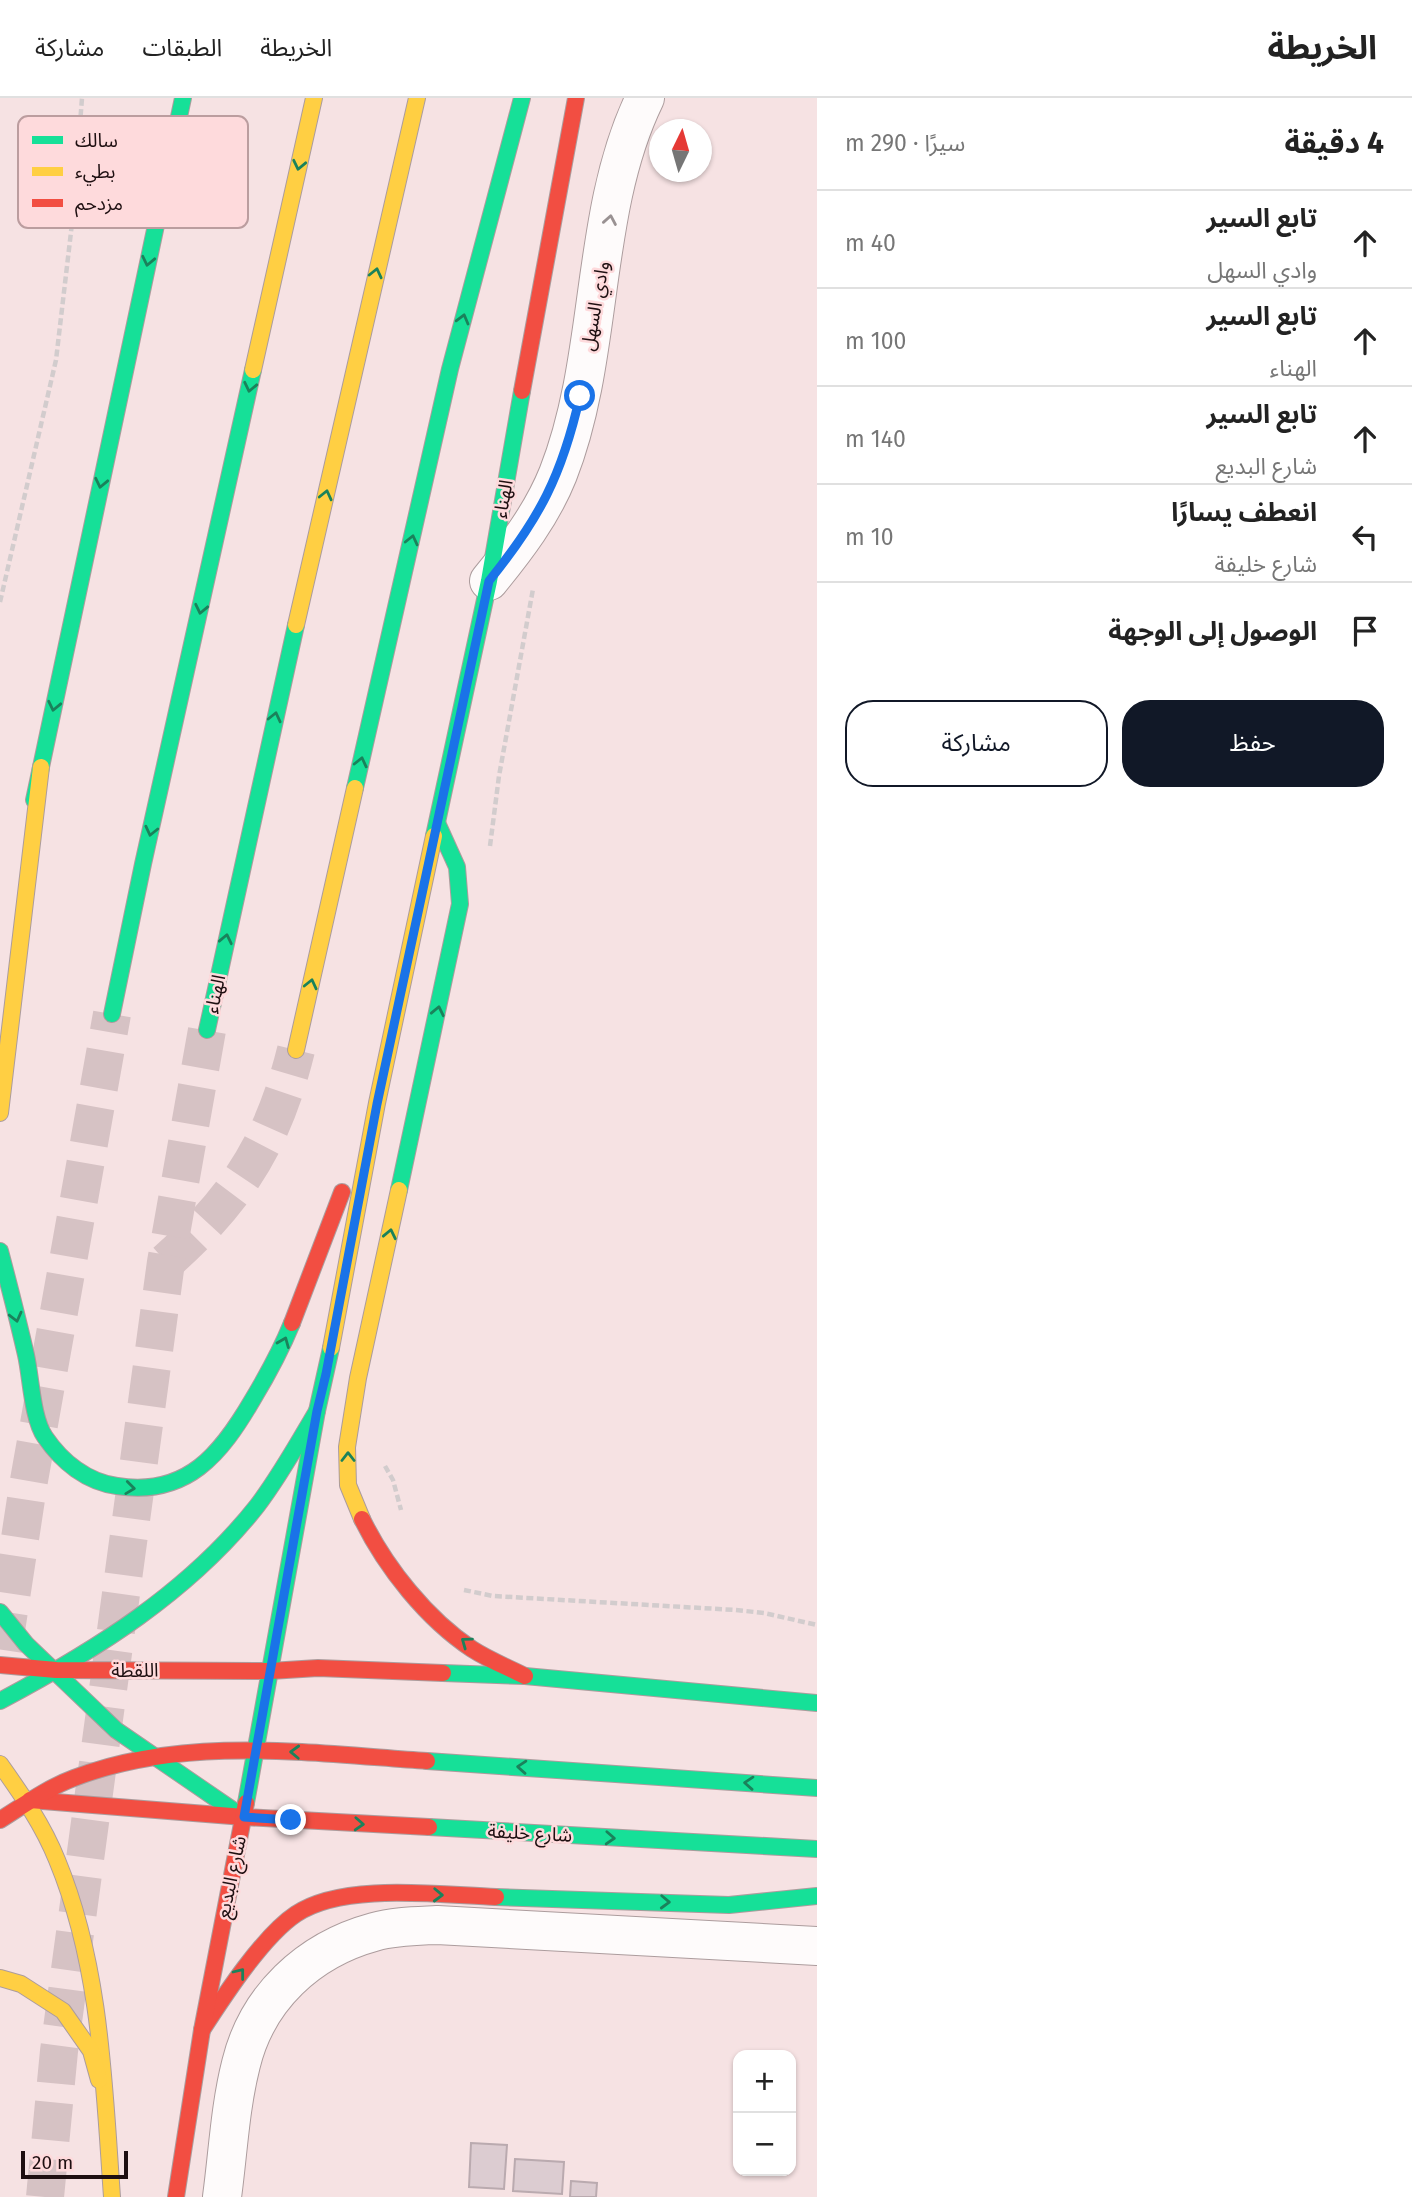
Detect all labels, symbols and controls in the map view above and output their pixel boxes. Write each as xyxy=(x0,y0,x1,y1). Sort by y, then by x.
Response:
text: الخريطة xyxy=(1267,28,1377,68)
text: مشاركة xyxy=(35,34,104,62)
text: الطبقات xyxy=(142,34,222,62)
text: الخريطة xyxy=(260,34,332,62)
legend xyxy=(18,116,248,228)
north arrow xyxy=(649,119,712,182)
text: 4 دقيقة xyxy=(1284,125,1384,161)
text: سالك xyxy=(75,129,118,152)
text: سيرًا · 290 m xyxy=(845,129,965,157)
one-way arrow xyxy=(293,159,308,171)
text: بطيء xyxy=(75,160,115,186)
text: مزدحم xyxy=(75,192,123,218)
text: تابع السير xyxy=(1207,203,1317,234)
one-way arrow xyxy=(602,215,617,226)
icon: ahead xyxy=(1346,224,1384,262)
text: 40 m xyxy=(845,229,896,257)
one-way arrow xyxy=(142,255,157,267)
text: وادي السهل xyxy=(1207,256,1317,284)
street label: وادي السهل xyxy=(576,259,618,353)
one-way arrow xyxy=(368,267,383,279)
text: تابع السير xyxy=(1207,301,1317,332)
one-way arrow xyxy=(455,313,470,325)
icon: ahead xyxy=(1346,322,1384,360)
text: 100 m xyxy=(845,327,906,355)
text: الهناء xyxy=(1270,354,1317,382)
route start xyxy=(564,380,595,411)
one-way arrow xyxy=(244,381,259,393)
text: تابع السير xyxy=(1207,399,1317,430)
icon: ahead xyxy=(1346,420,1384,458)
text: 140 m xyxy=(845,425,906,453)
text: شارع البديع xyxy=(1215,452,1317,480)
one-way arrow xyxy=(95,477,110,489)
street label: الهناء xyxy=(488,478,518,520)
one-way arrow xyxy=(317,489,332,501)
text: انعطف يسارًا xyxy=(1171,497,1317,528)
icon: left xyxy=(1346,518,1384,556)
text: 10 m xyxy=(845,523,894,551)
one-way arrow xyxy=(403,534,418,546)
text: شارع خليفة xyxy=(1214,550,1317,578)
one-way arrow xyxy=(195,603,210,615)
icon: arrive xyxy=(1346,612,1384,650)
text: الوصول إلى الوجهة xyxy=(1108,616,1317,647)
one-way arrow xyxy=(48,700,63,712)
button: مشاركة xyxy=(845,700,1108,787)
button: حفظ xyxy=(1122,700,1384,787)
one-way arrow xyxy=(266,711,281,723)
one-way arrow xyxy=(353,756,368,768)
one-way arrow xyxy=(145,825,159,837)
one-way arrow xyxy=(218,933,233,945)
street label: الهناء xyxy=(200,973,230,1015)
one-way arrow xyxy=(303,978,317,990)
one-way arrow xyxy=(430,1005,445,1017)
one-way arrow xyxy=(381,1228,396,1240)
one-way arrow xyxy=(8,1311,22,1323)
one-way arrow xyxy=(276,1337,290,1349)
one-way arrow xyxy=(340,1451,355,1462)
one-way arrow xyxy=(124,1480,136,1495)
one-way arrow xyxy=(461,1638,473,1651)
street label: اللقطة xyxy=(111,1659,159,1682)
one-way arrow xyxy=(289,1744,300,1759)
one-way arrow xyxy=(516,1760,527,1775)
one-way arrow xyxy=(743,1776,754,1791)
route end xyxy=(275,1804,306,1835)
one-way arrow xyxy=(354,1816,365,1831)
street label: شارع خليفة xyxy=(487,1819,573,1849)
one-way arrow xyxy=(605,1830,616,1845)
street label: شارع البديع xyxy=(211,1834,254,1921)
one-way arrow xyxy=(433,1887,444,1902)
one-way arrow xyxy=(660,1895,671,1910)
one-way arrow xyxy=(232,1969,245,1981)
map controls xyxy=(733,2050,796,2176)
button: + xyxy=(733,2050,796,2113)
button: − xyxy=(733,2113,796,2176)
scale bar xyxy=(21,2148,128,2180)
text: 20 m xyxy=(32,2151,73,2174)

